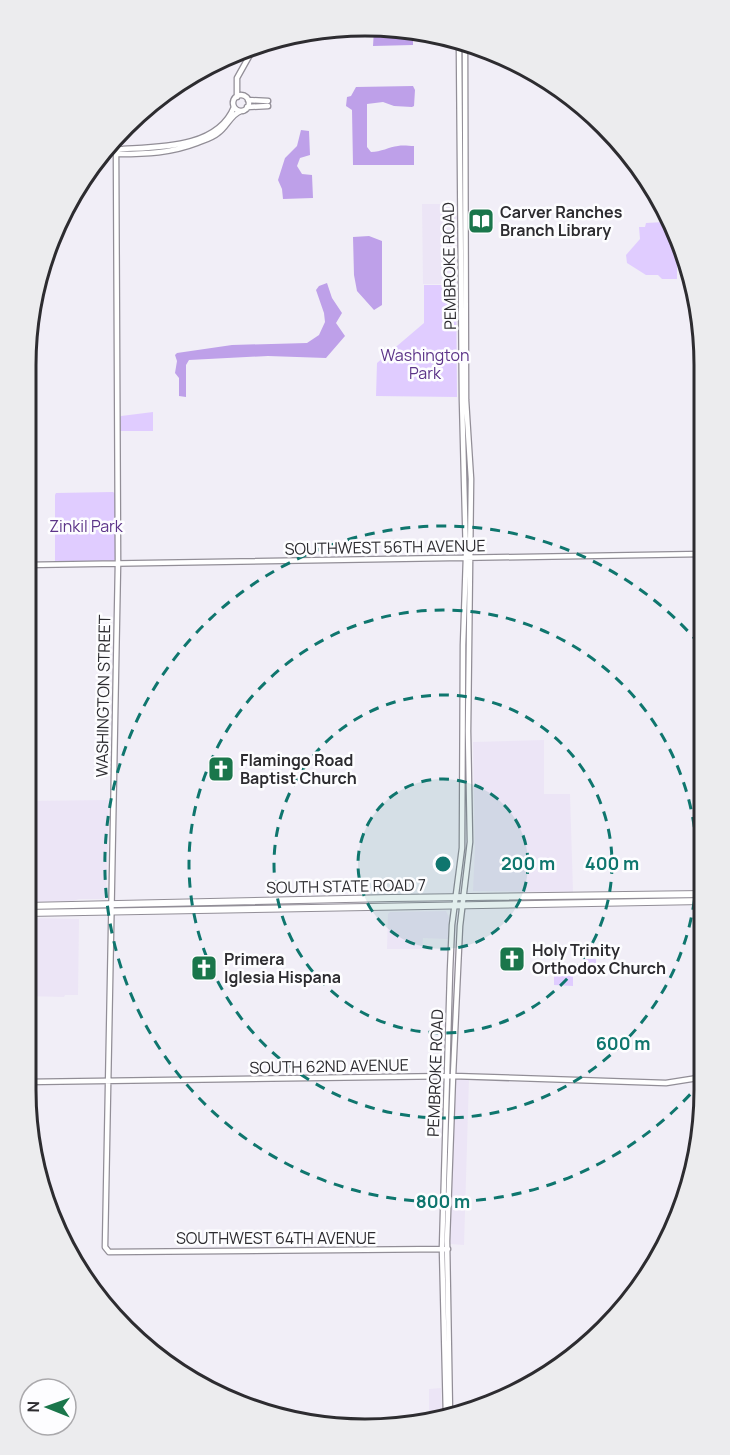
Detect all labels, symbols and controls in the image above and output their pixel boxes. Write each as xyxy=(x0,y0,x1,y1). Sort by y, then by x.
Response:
place label: Carver Ranches Branch Library xyxy=(500,201,623,241)
street label: PEMBROKE ROAD xyxy=(437,202,461,330)
library icon: Carver Ranches Branch Library xyxy=(466,206,496,236)
park label: Washington Park xyxy=(381,344,469,384)
park label: Zinkil Park xyxy=(49,515,124,537)
street label: SOUTHWEST 56TH AVENUE xyxy=(284,534,486,560)
street label: WASHINGTON STREET xyxy=(91,614,115,778)
place label: Flamingo Road Baptist Church xyxy=(240,749,357,789)
church icon: Flamingo Road Baptist Church xyxy=(206,754,236,784)
text: 200 m xyxy=(501,851,555,875)
text: 400 m xyxy=(585,851,639,875)
centre of rings xyxy=(433,854,453,874)
street label: SOUTH STATE ROAD 7 xyxy=(266,874,426,898)
place label: Holy Trinity Orthodox Church xyxy=(532,939,666,979)
church icon: Holy Trinity Orthodox Church xyxy=(497,944,527,974)
place label: Primera Iglesia Hispana xyxy=(224,948,341,988)
church icon: Primera Iglesia Hispana xyxy=(189,953,219,983)
street label: PEMBROKE ROAD xyxy=(422,1009,448,1137)
text: 600 m xyxy=(596,1031,650,1055)
street label: SOUTH 62ND AVENUE xyxy=(249,1054,409,1078)
text: 800 m xyxy=(416,1189,470,1213)
street label: SOUTHWEST 64TH AVENUE xyxy=(176,1227,376,1249)
north arrow xyxy=(18,1377,78,1437)
text: N xyxy=(22,1401,44,1413)

